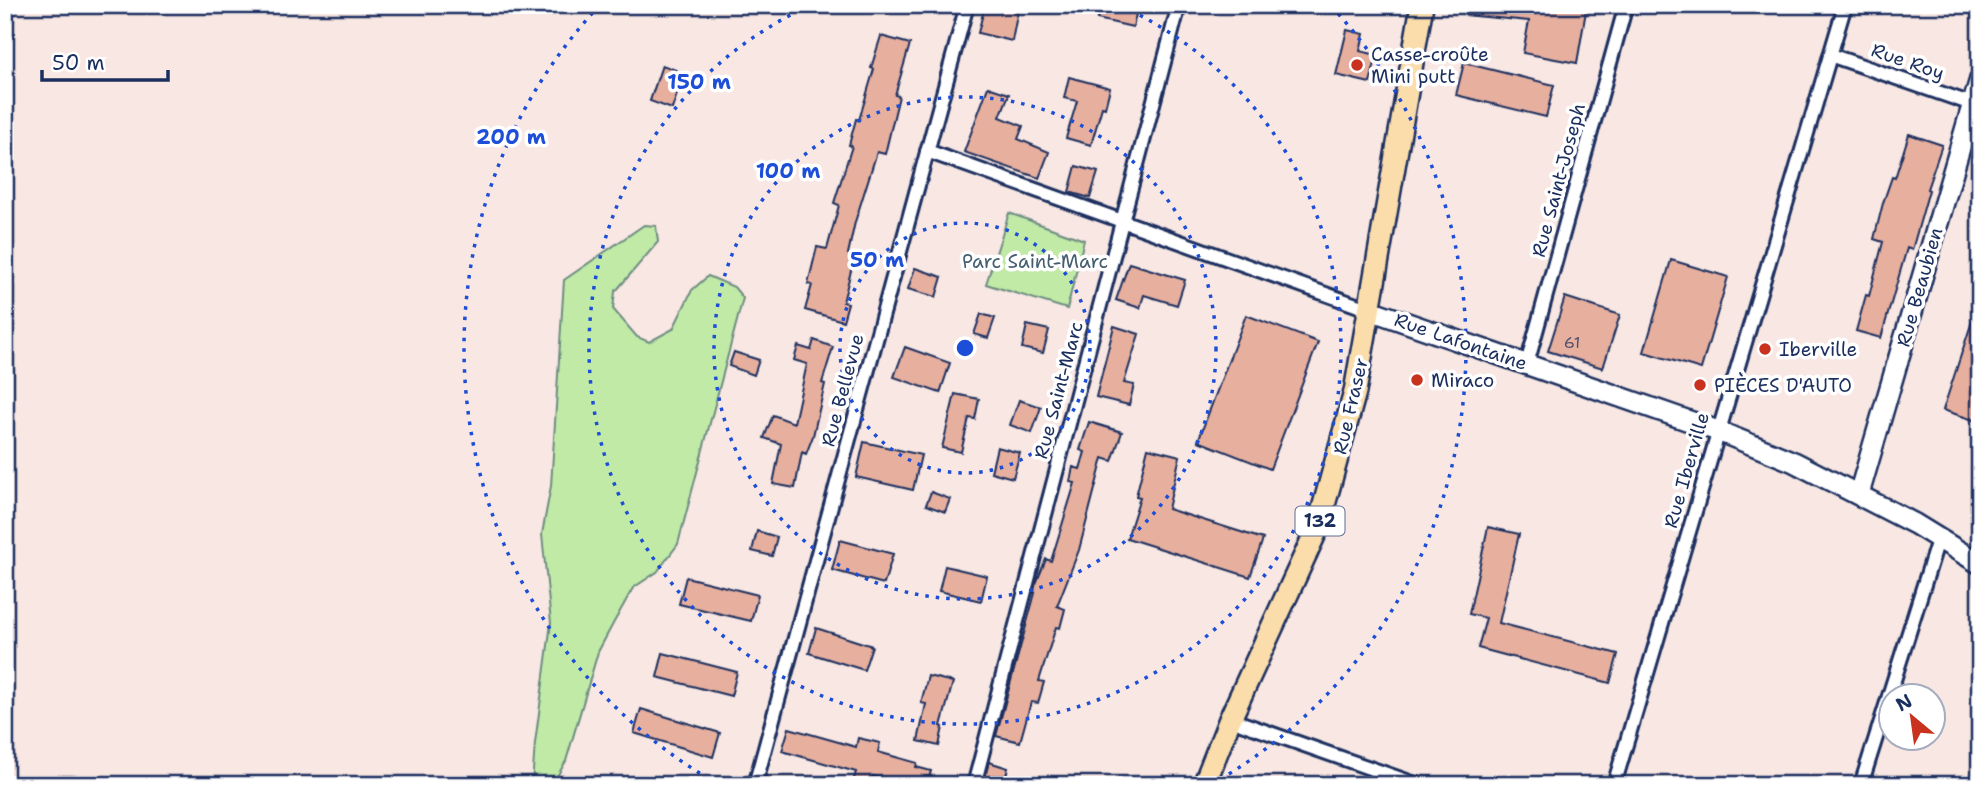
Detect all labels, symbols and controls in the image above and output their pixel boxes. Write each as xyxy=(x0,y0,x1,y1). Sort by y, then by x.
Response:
street label: Rue Roy xyxy=(1868,37,1948,86)
scale bar xyxy=(42,38,168,82)
place label: Casse-croûte Mini putt xyxy=(1371,42,1489,89)
text: 50 m xyxy=(52,49,105,77)
marker: Casse-croûte Mini putt xyxy=(1349,57,1365,73)
text: 150 m xyxy=(667,68,731,96)
street label: Rue Saint-Joseph xyxy=(1526,100,1591,260)
text: 200 m xyxy=(476,123,546,151)
text: 100 m xyxy=(756,157,820,185)
street label: Rue Beaubien xyxy=(1890,225,1948,350)
text: 50 m xyxy=(850,246,904,274)
park label: Parc Saint-Marc xyxy=(962,249,1108,274)
street label: Rue Lafontaine xyxy=(1391,307,1531,376)
street label: Rue Saint-Marc xyxy=(1028,319,1089,462)
street label: Rue Bellevue xyxy=(815,331,870,449)
house number: 61 xyxy=(1564,332,1580,353)
centre of rings xyxy=(953,336,977,360)
place label: Iberville xyxy=(1779,337,1857,362)
marker: Iberville xyxy=(1757,341,1773,357)
street label: Rue Fraser xyxy=(1327,355,1374,457)
place label: Miraco xyxy=(1431,368,1494,393)
marker: Miraco xyxy=(1409,372,1425,388)
place label: PIÈCES D'AUTO xyxy=(1714,372,1852,398)
marker: PIÈCES D'AUTO xyxy=(1692,377,1708,393)
street label: Rue Iberville xyxy=(1658,409,1715,531)
road number: 132 xyxy=(1296,506,1344,536)
north arrow xyxy=(1876,682,1946,752)
text: N xyxy=(1891,688,1917,717)

